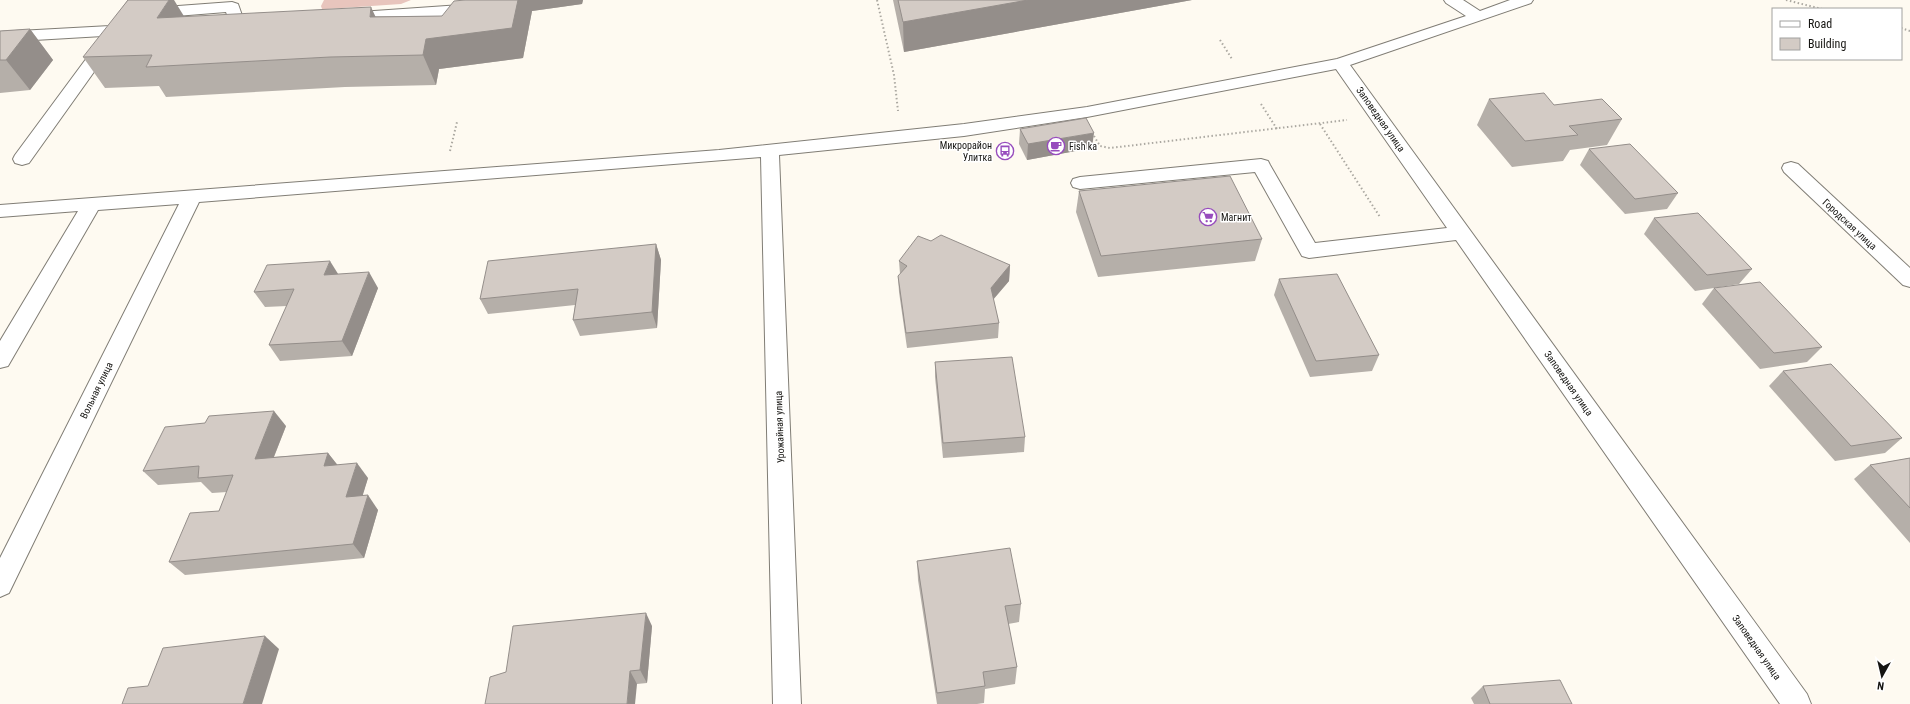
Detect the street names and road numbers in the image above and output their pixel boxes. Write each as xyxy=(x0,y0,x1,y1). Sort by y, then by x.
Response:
street label: Заповедная улица xyxy=(1354,85,1407,154)
street label: Городская улица xyxy=(1820,197,1879,252)
street label: Заповедная улица xyxy=(1542,349,1595,418)
street label: Вольная улица xyxy=(78,360,115,420)
street label: Урожайная улица xyxy=(773,390,786,463)
street label: Заповедная улица xyxy=(1730,613,1783,682)

